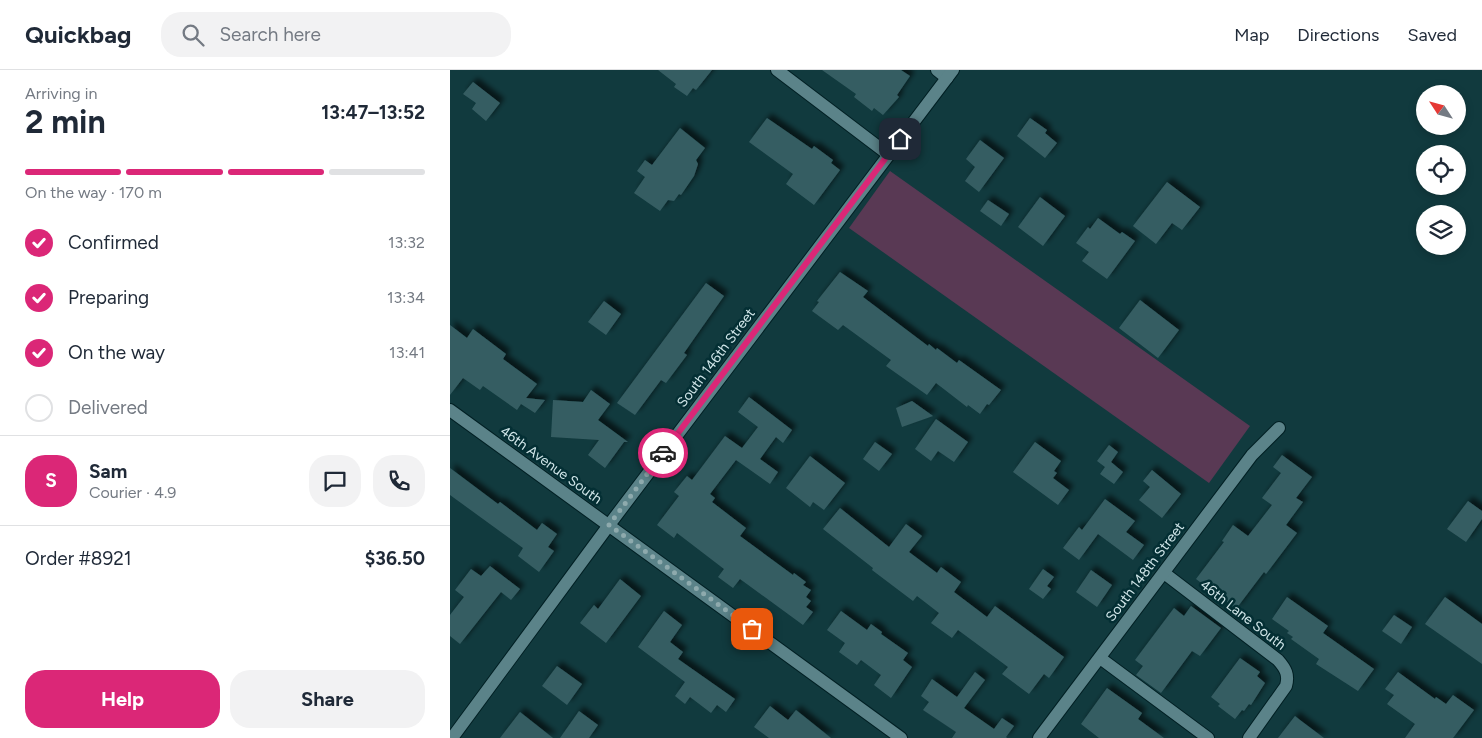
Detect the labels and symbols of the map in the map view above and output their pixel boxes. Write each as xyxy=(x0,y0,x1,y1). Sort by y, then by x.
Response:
north arrow xyxy=(1416,85,1466,135)
pin xyxy=(879,118,921,160)
street label: South 146th Street xyxy=(673,305,759,411)
street label: 46th Avenue South xyxy=(497,422,605,508)
courier xyxy=(638,428,688,478)
street label: South 148th Street xyxy=(1102,519,1188,625)
street label: 46th Lane South xyxy=(1197,576,1289,654)
pin xyxy=(731,608,773,650)

